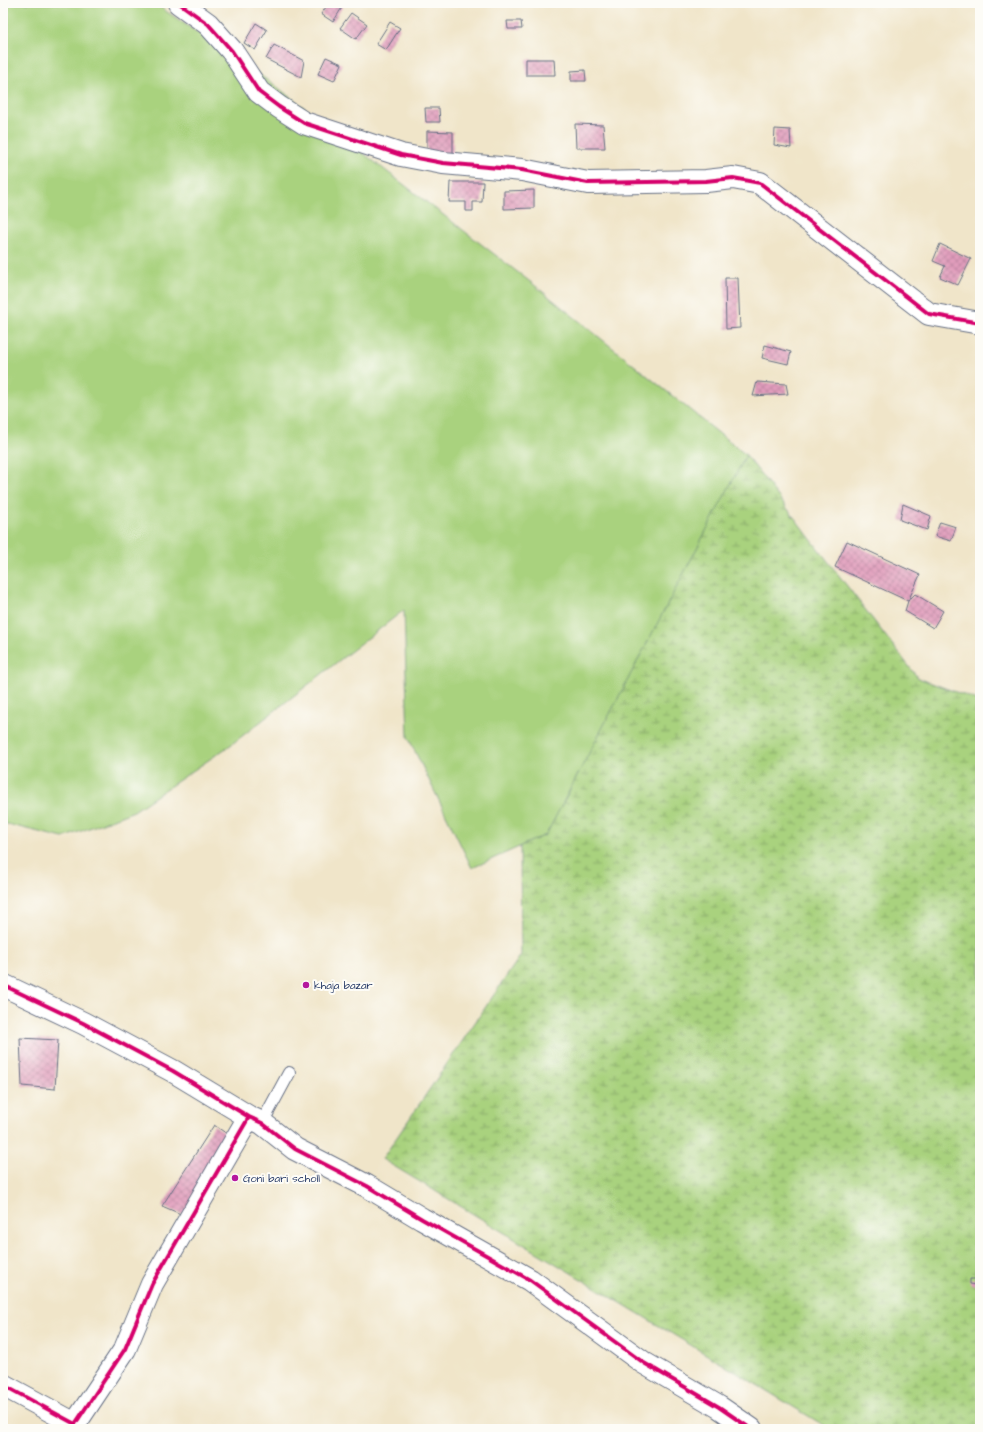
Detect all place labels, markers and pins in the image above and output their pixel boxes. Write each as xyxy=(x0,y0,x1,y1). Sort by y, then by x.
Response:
place label: khaja bazar xyxy=(314,978,373,993)
marker: khaja bazar xyxy=(301,980,311,990)
place label: Goni bari scholl xyxy=(243,1171,320,1186)
marker: Goni bari scholl xyxy=(230,1173,240,1183)

